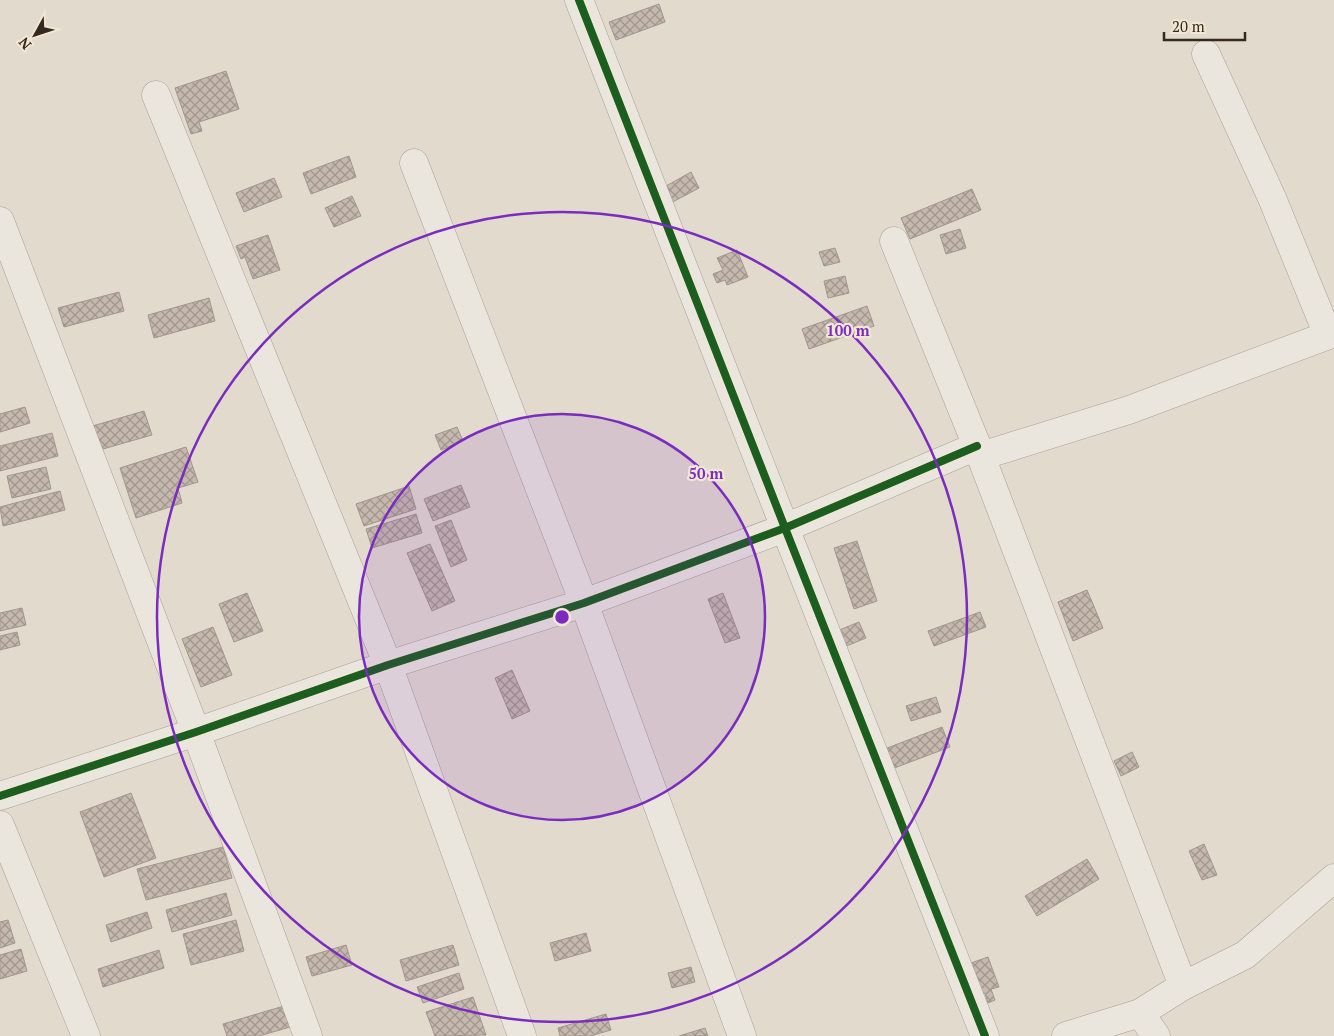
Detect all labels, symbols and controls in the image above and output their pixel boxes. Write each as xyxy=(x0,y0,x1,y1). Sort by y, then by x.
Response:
north arrow xyxy=(10,10,60,60)
scale bar xyxy=(1164,10,1245,42)
text: 20 m xyxy=(1172,16,1205,36)
text: N xyxy=(14,33,35,54)
text: 100 m xyxy=(826,320,870,340)
text: 50 m xyxy=(689,463,724,483)
centre of rings xyxy=(553,608,571,626)

